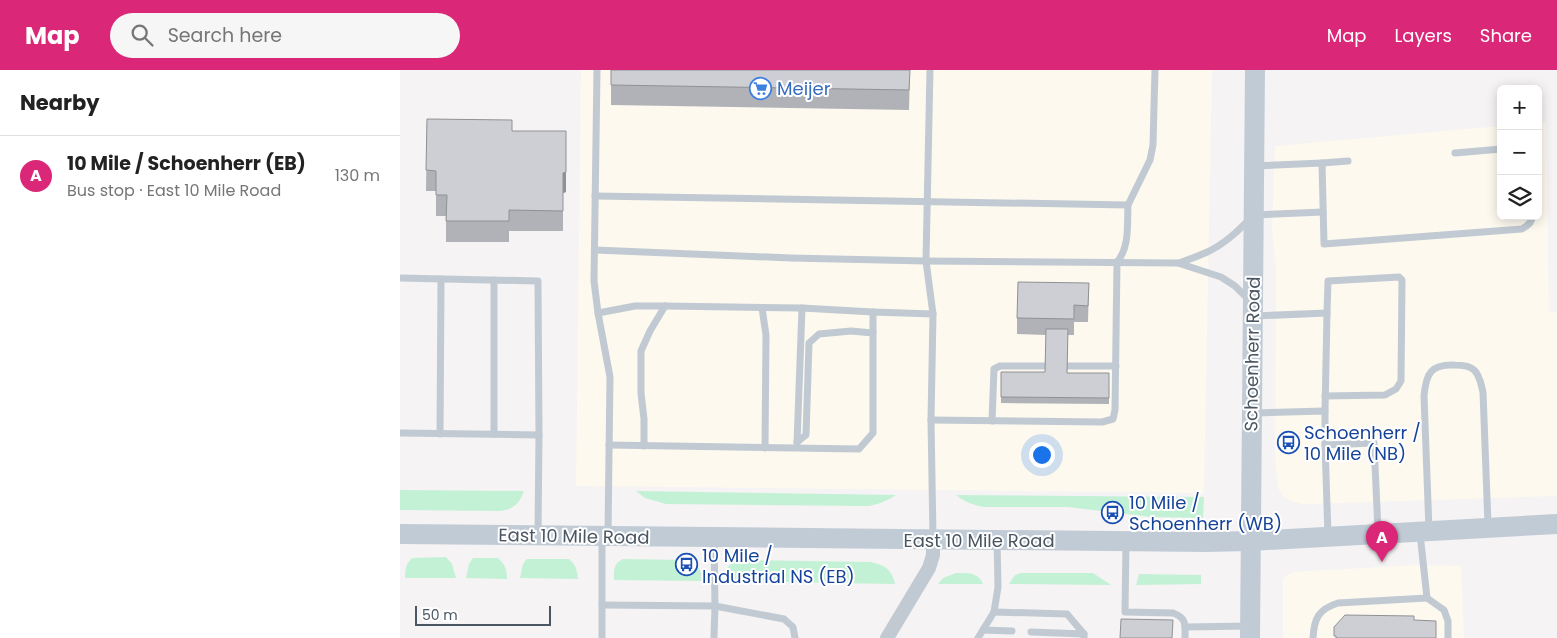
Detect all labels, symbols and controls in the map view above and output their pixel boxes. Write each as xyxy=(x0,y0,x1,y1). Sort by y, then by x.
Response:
search box xyxy=(110,13,460,58)
text: Map xyxy=(25,19,80,52)
icon: search xyxy=(128,21,156,49)
text: Search here xyxy=(168,22,282,49)
text: Map xyxy=(1327,23,1367,48)
text: Layers xyxy=(1395,23,1452,48)
text: Share xyxy=(1480,23,1532,48)
supermarket icon: Meijer xyxy=(749,76,773,100)
place label: Meijer xyxy=(777,76,831,101)
map controls xyxy=(1497,85,1542,220)
button: + xyxy=(1497,85,1542,130)
text: Nearby xyxy=(20,88,100,117)
button: − xyxy=(1497,130,1542,175)
text: 10 Mile / Schoenherr (EB) xyxy=(67,150,306,177)
text: A xyxy=(30,164,42,187)
text: 130 m xyxy=(335,164,380,187)
button: layers xyxy=(1497,175,1542,220)
text: Bus stop · East 10 Mile Road xyxy=(67,179,281,202)
street label: Schoenherr Road xyxy=(1238,276,1266,432)
place label: Schoenherr / 10 Mile (NB) xyxy=(1304,420,1421,466)
bus stop icon: Schoenherr / 10 Mile (NB) xyxy=(1276,430,1300,454)
your location xyxy=(1029,442,1055,468)
place label: 10 Mile / Schoenherr (WB) xyxy=(1129,490,1282,536)
bus stop icon: 10 Mile / Schoenherr (WB) xyxy=(1101,500,1125,524)
pin: A xyxy=(1366,521,1398,562)
street label: East 10 Mile Road xyxy=(498,522,650,550)
street label: East 10 Mile Road xyxy=(903,528,1055,553)
place label: 10 Mile / Industrial NS (EB) xyxy=(702,543,855,589)
bus stop icon: 10 Mile / Industrial NS (EB) xyxy=(674,553,698,577)
scale bar xyxy=(415,603,551,626)
text: 50 m xyxy=(422,605,458,625)

